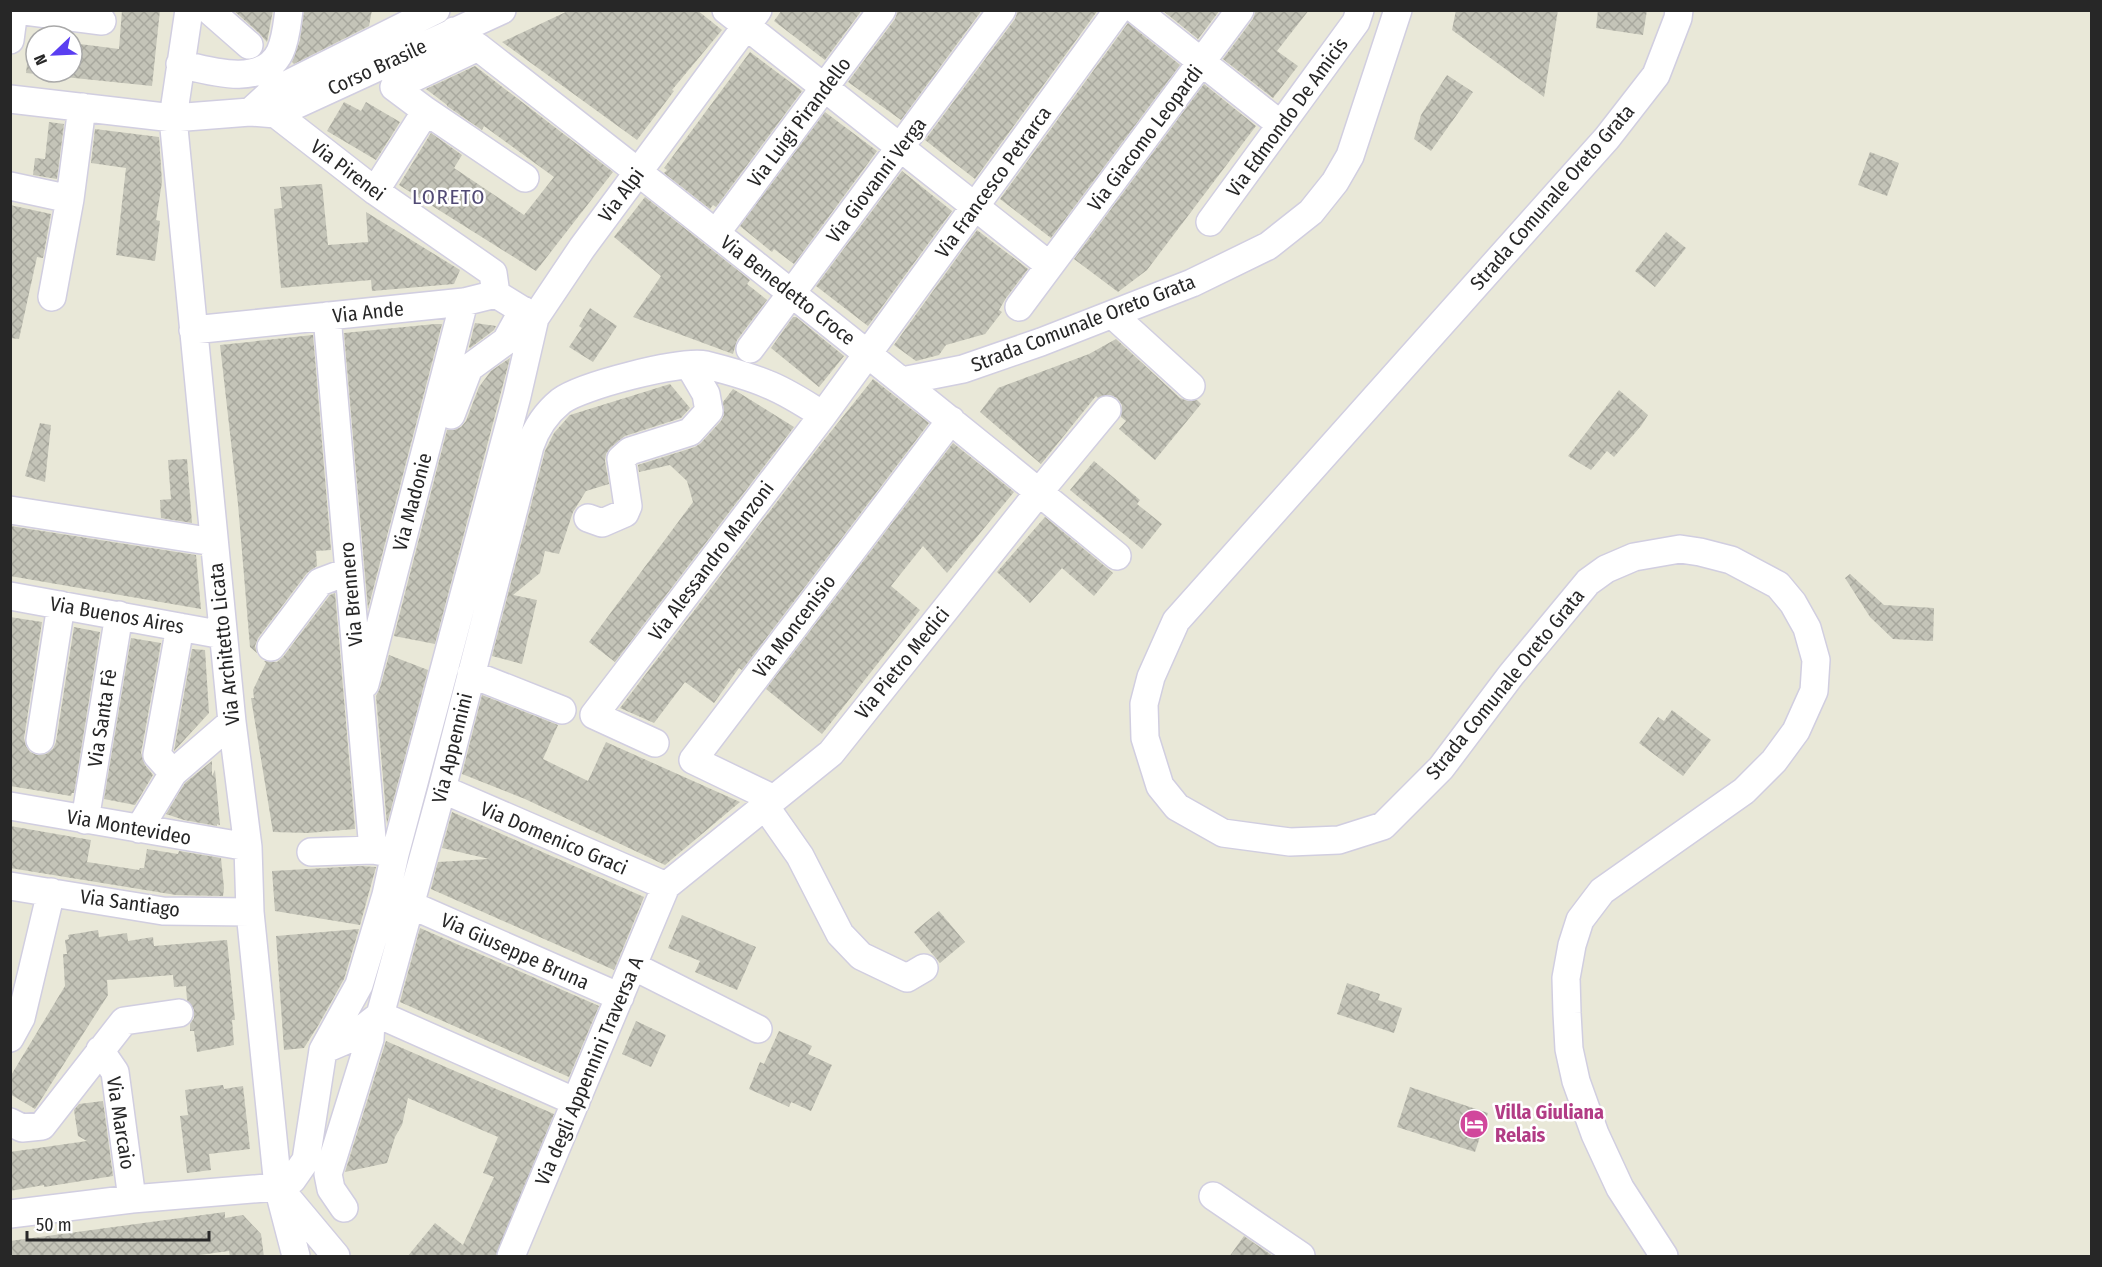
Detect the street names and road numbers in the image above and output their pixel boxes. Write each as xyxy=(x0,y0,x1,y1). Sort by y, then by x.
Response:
street label: Via Edmondo De Amicis xyxy=(1221,33,1353,201)
street label: Corso Brasile xyxy=(324,34,430,100)
street label: Via Luigi Pirandello xyxy=(742,52,856,192)
street label: Via Giacomo Leopardi xyxy=(1082,60,1208,216)
street label: Strada Comunale Oreto Grata xyxy=(1465,99,1639,295)
street label: Via Francesco Petrarca xyxy=(930,102,1056,262)
street label: Via Giovanni Verga xyxy=(821,112,931,248)
street label: Via Pirenei xyxy=(306,134,390,206)
street label: Via Alpi xyxy=(593,163,649,227)
street label: Via Benedetto Croce xyxy=(716,230,860,350)
street label: Strada Comunale Oreto Grata xyxy=(968,269,1198,377)
street label: Via Ande xyxy=(331,296,405,328)
street label: Via Madonie xyxy=(387,450,437,554)
street label: Via Alessandro Manzoni xyxy=(643,477,779,645)
street label: Via Brennero xyxy=(334,541,368,647)
street label: Via Architetto Licata xyxy=(204,562,244,726)
street label: Via Moncenisio xyxy=(747,570,841,682)
street label: Strada Comunale Oreto Grata xyxy=(1421,584,1589,784)
street label: Via Buenos Aires xyxy=(48,591,186,639)
street label: Via Pietro Medici xyxy=(850,602,954,724)
street label: Via Santa Fè xyxy=(82,667,122,769)
street label: Via Appennini xyxy=(427,690,477,806)
street label: Via Domenico Graci xyxy=(477,796,631,880)
street label: Via Montevideo xyxy=(65,804,193,850)
street label: Via Santiago xyxy=(78,884,182,922)
street label: Via Giuseppe Bruna xyxy=(437,908,593,994)
street label: Via degli Appennini Traversa A xyxy=(530,953,648,1189)
street label: Via Marcaio xyxy=(102,1075,140,1171)

